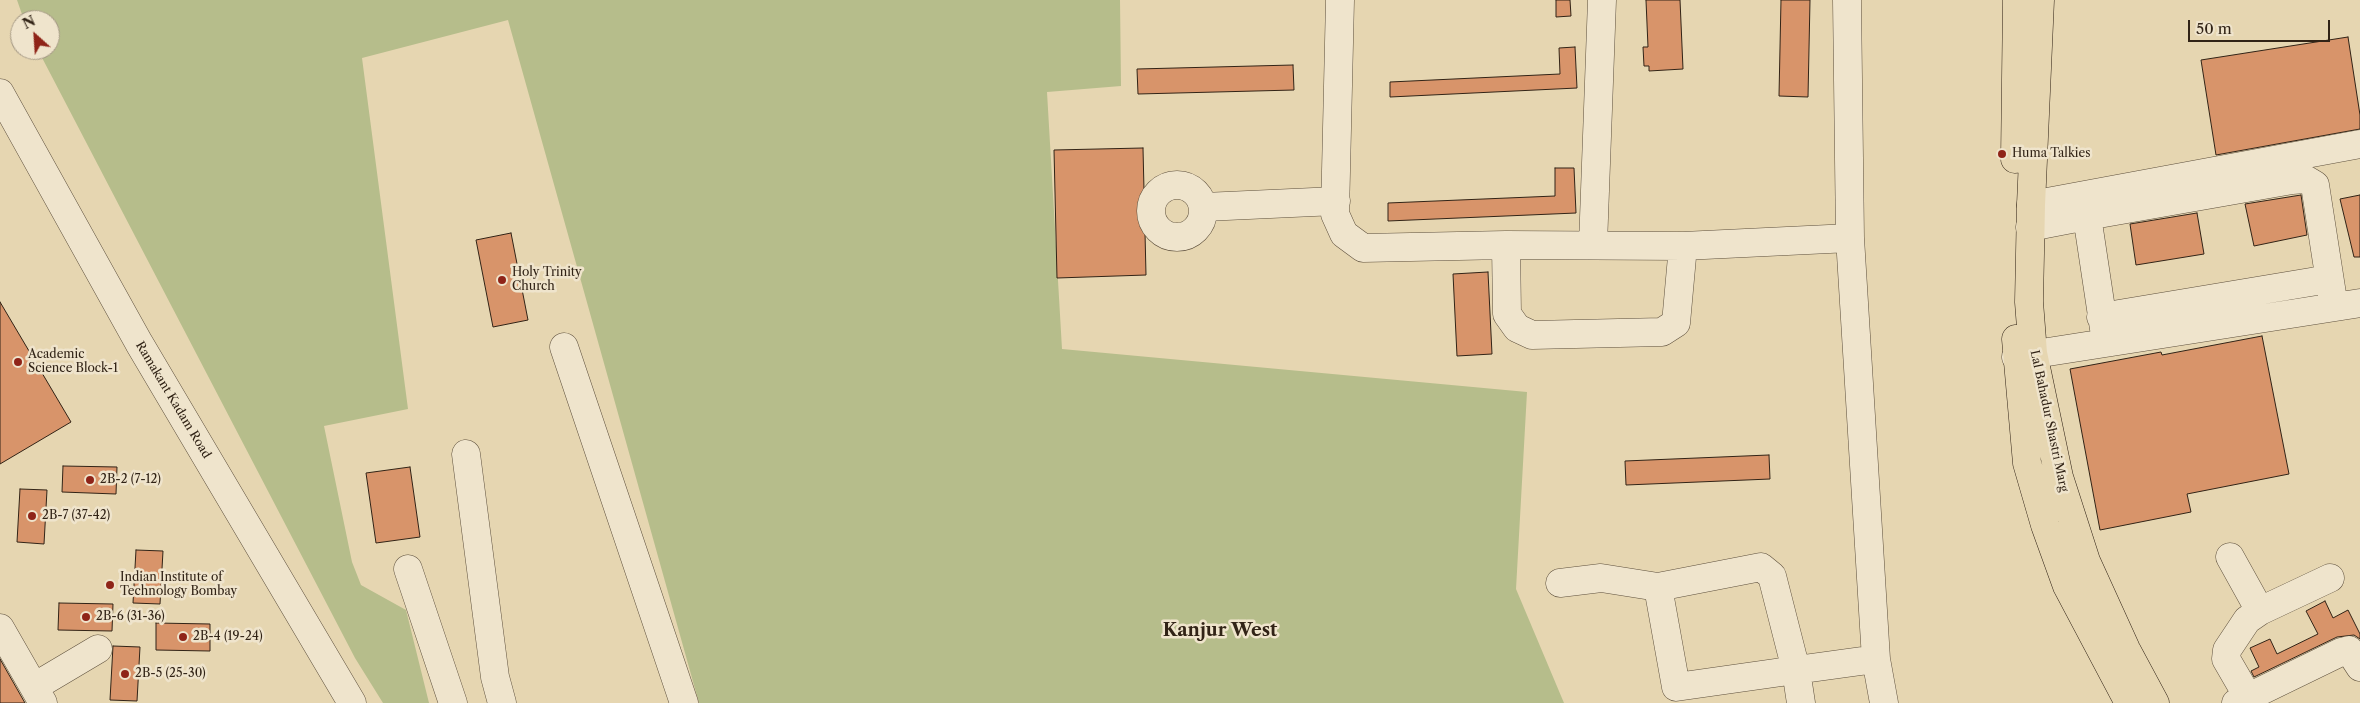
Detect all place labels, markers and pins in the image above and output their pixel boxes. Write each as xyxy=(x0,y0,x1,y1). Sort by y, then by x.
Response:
place label: Huma Talkies xyxy=(2012,147,2090,161)
marker: Huma Talkies xyxy=(1996,148,2008,160)
place label: Holy Trinity Church xyxy=(512,266,582,294)
marker: Holy Trinity Church xyxy=(496,274,508,286)
place label: Academic Science Block-1 xyxy=(28,348,118,376)
marker: Academic Science Block-1 xyxy=(12,356,24,368)
place label: 2B-2 (7-12) xyxy=(100,473,161,487)
marker: 2B-2 (7-12) xyxy=(84,474,96,486)
place label: 2B-7 (37-42) xyxy=(42,509,110,523)
marker: 2B-7 (37-42) xyxy=(26,510,38,522)
place label: Indian Institute of Technology Bombay xyxy=(120,571,237,599)
marker: Indian Institute of Technology Bombay xyxy=(104,579,116,591)
place label: 2B-6 (31-36) xyxy=(96,610,165,624)
marker: 2B-6 (31-36) xyxy=(80,611,92,623)
place label: 2B-4 (19-24) xyxy=(193,630,263,644)
marker: 2B-4 (19-24) xyxy=(177,631,189,643)
place label: 2B-5 (25-30) xyxy=(135,667,206,681)
marker: 2B-5 (25-30) xyxy=(119,668,131,680)

